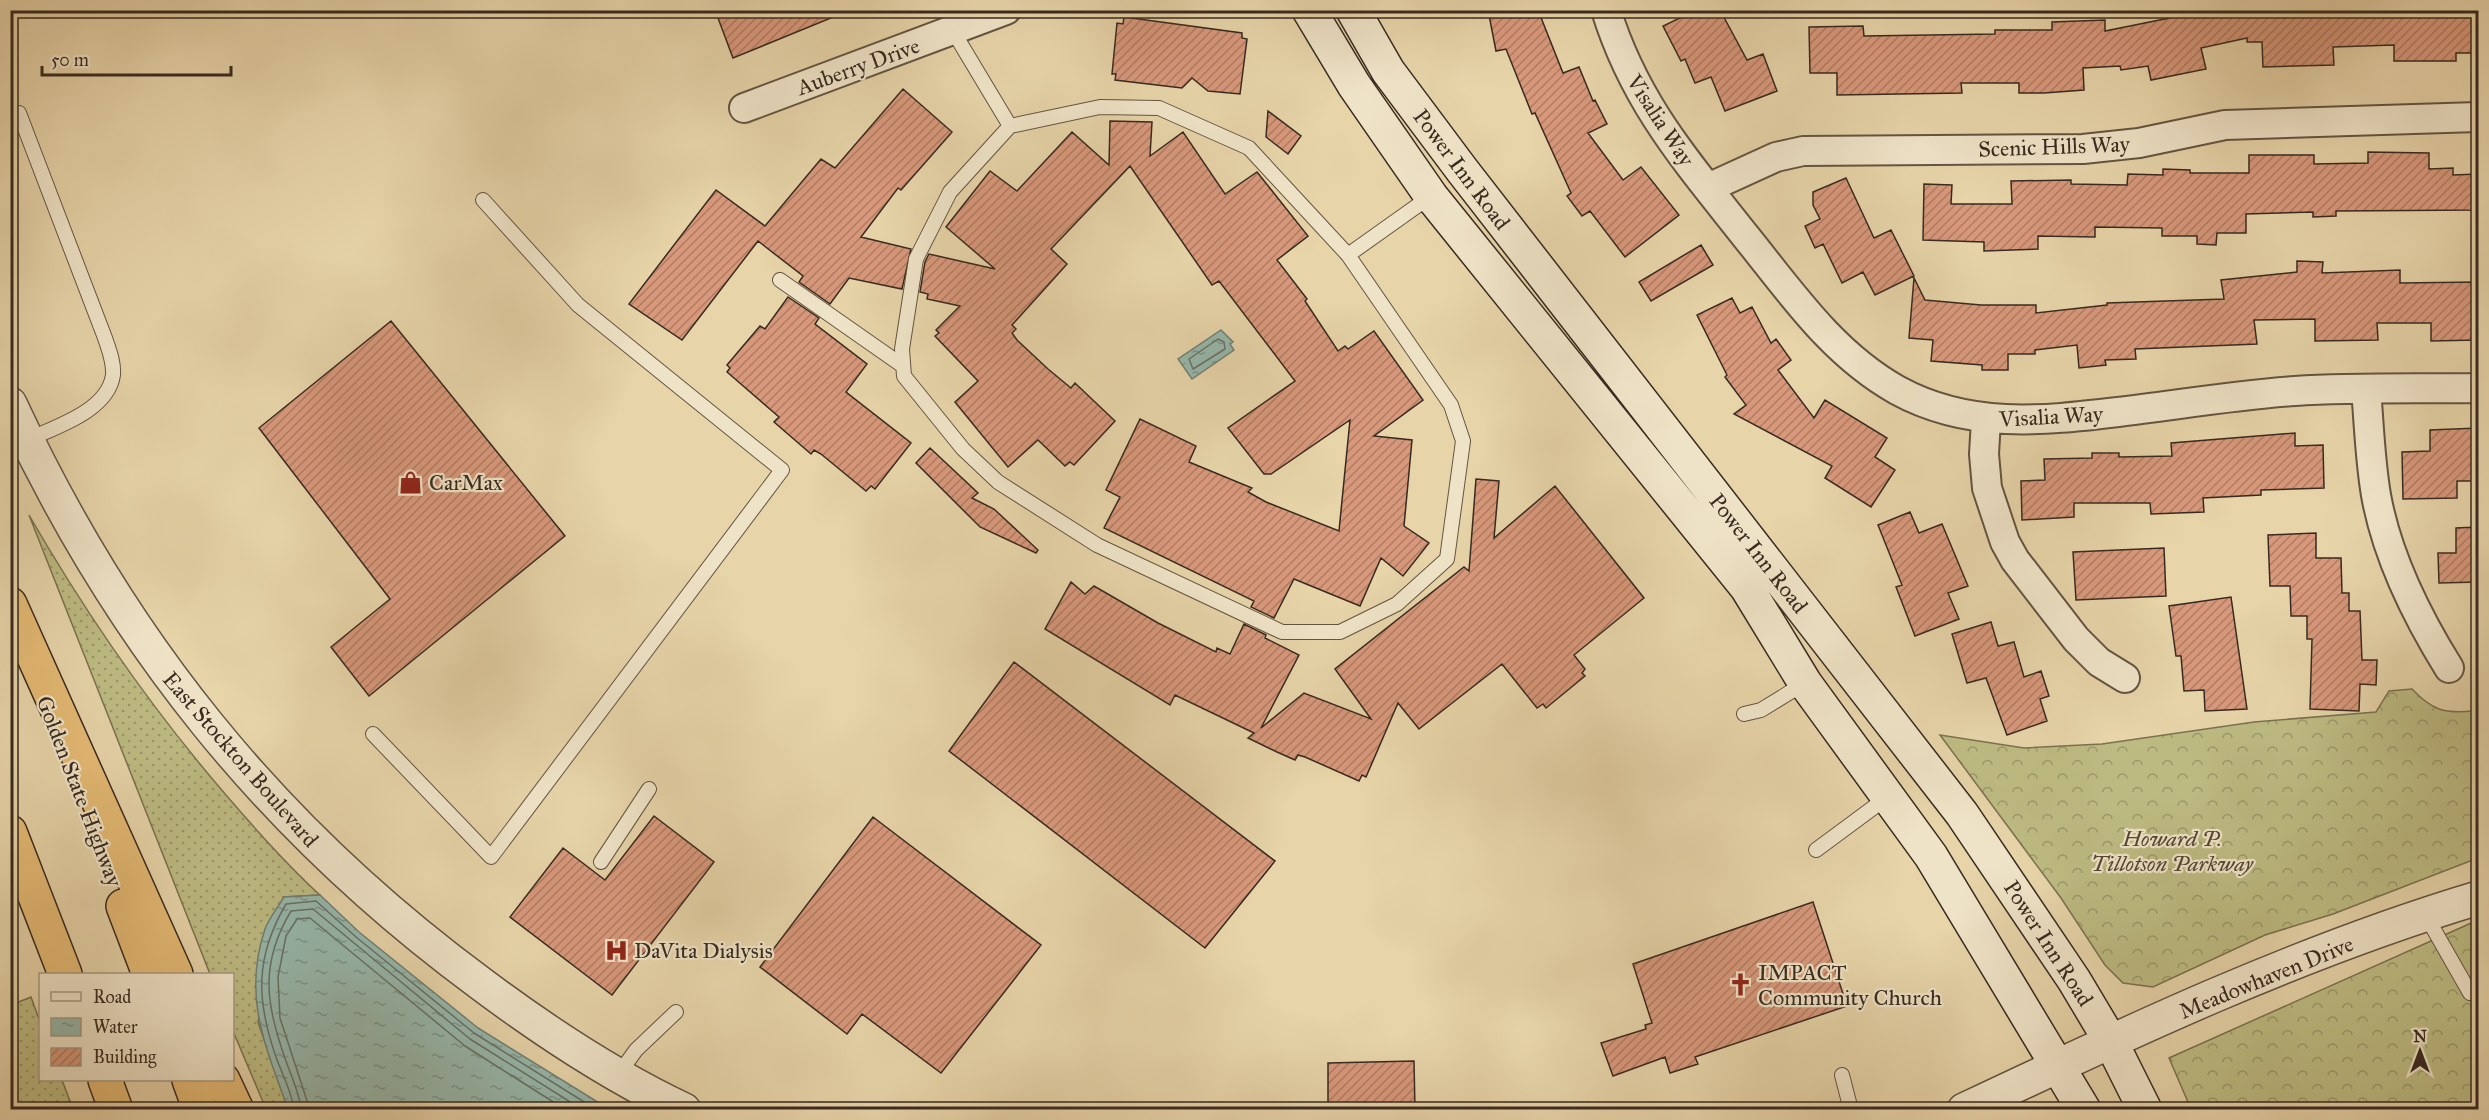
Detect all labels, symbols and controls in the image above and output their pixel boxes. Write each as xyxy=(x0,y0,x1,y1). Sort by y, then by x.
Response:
street label: Auberry Drive xyxy=(792,32,923,101)
scale bar xyxy=(42,39,231,77)
text: 50 m xyxy=(51,49,89,71)
street label: Visalia Way xyxy=(1620,69,1701,172)
street label: Power Inn Road xyxy=(1407,103,1516,235)
street label: Scenic Hills Way xyxy=(1978,130,2131,163)
street label: Visalia Way xyxy=(1997,400,2104,433)
shop icon: CarMax xyxy=(398,469,424,495)
place label: CarMax xyxy=(429,469,503,496)
street label: Power Inn Road xyxy=(1704,488,1814,619)
street label: East Stockton Boulevard xyxy=(157,666,324,853)
street label: Golden State Highway xyxy=(31,692,129,891)
park label: Howard P. Tillotson Parkway xyxy=(2091,825,2254,877)
street label: Power Inn Road xyxy=(1998,875,2099,1011)
street label: Meadowhaven Drive xyxy=(2175,930,2357,1025)
hospital icon: DaVita Dialysis xyxy=(603,937,629,963)
place label: DaVita Dialysis xyxy=(634,937,773,964)
place label: IMPACT Community Church xyxy=(1758,959,1942,1011)
church icon: IMPACT Community Church xyxy=(1727,972,1753,998)
legend xyxy=(39,973,234,1081)
text: Road xyxy=(93,986,131,1008)
text: Water xyxy=(93,1016,138,1038)
north arrow xyxy=(2390,1021,2450,1081)
text: N xyxy=(2413,1027,2427,1046)
text: Building xyxy=(93,1046,157,1069)

